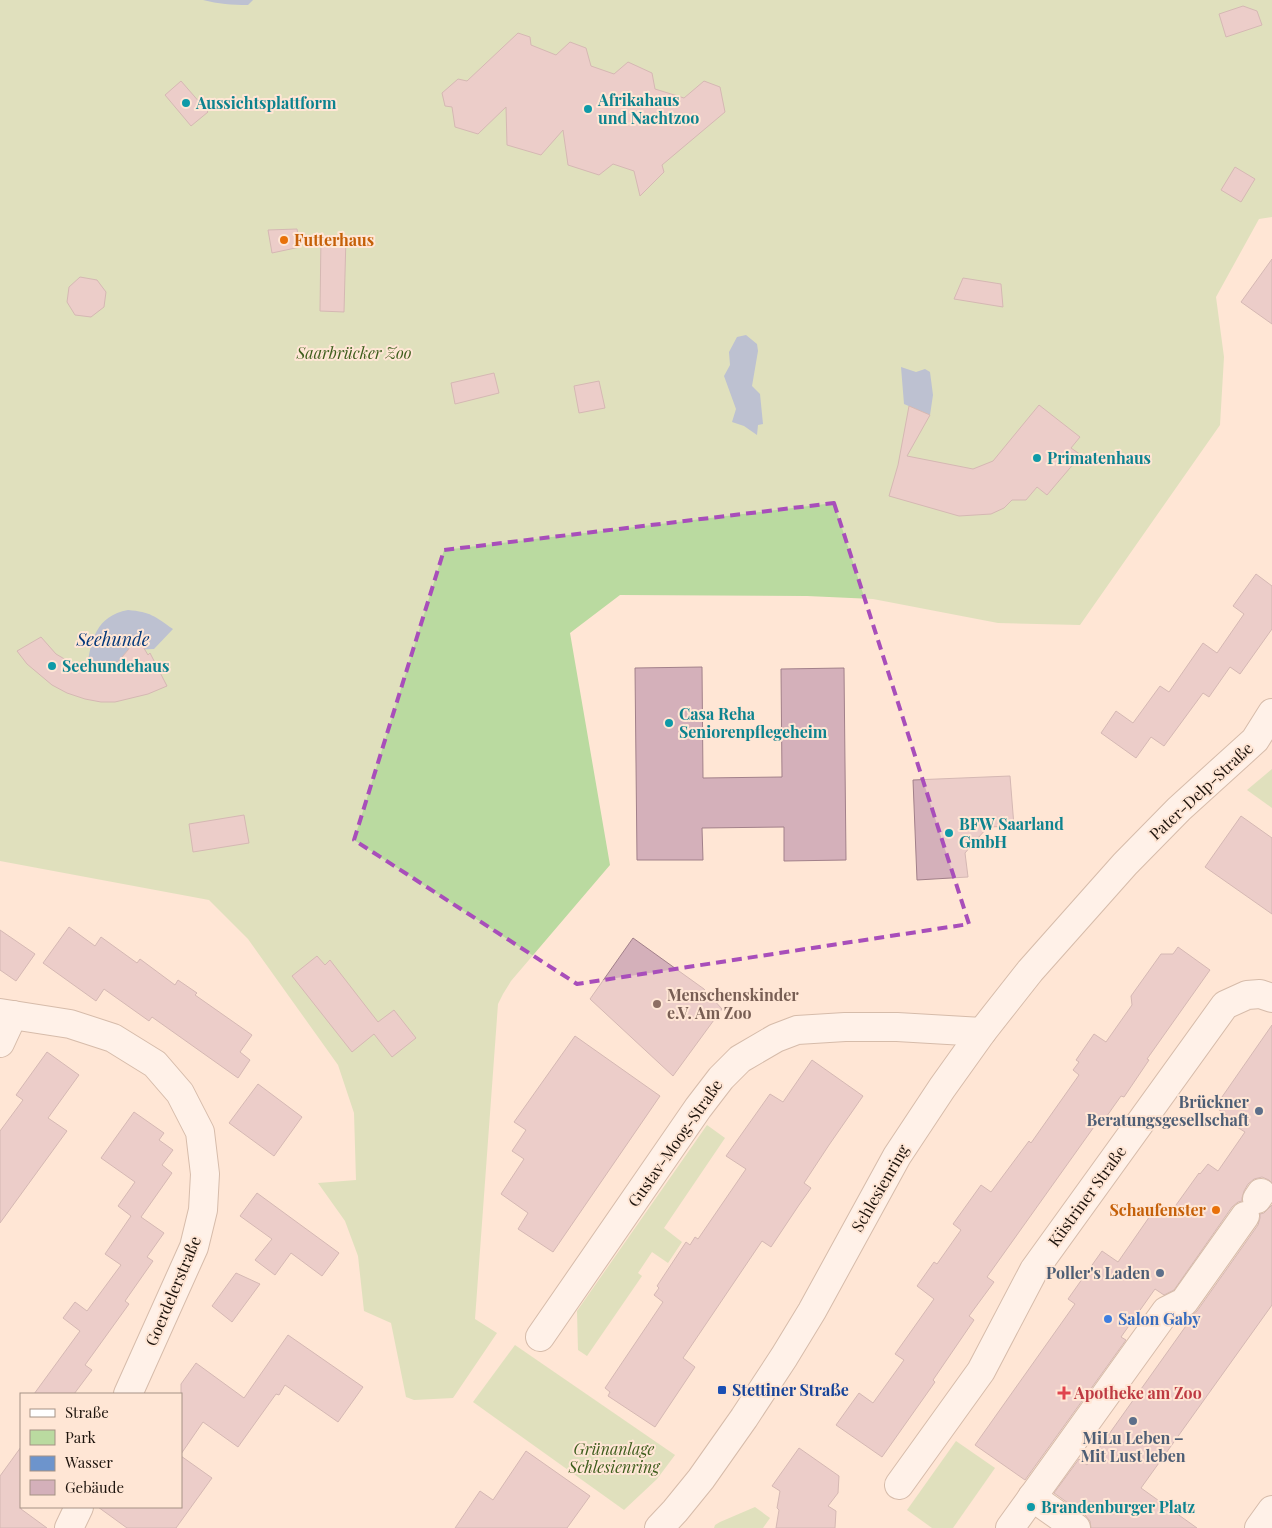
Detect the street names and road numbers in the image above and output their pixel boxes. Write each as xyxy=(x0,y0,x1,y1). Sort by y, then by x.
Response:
street label: Pater-Delp-Straße xyxy=(1144,737,1257,844)
street label: Gustav-Moog-Straße xyxy=(623,1075,727,1211)
street label: Schlesienring xyxy=(846,1140,913,1235)
street label: Küstriner Straße xyxy=(1043,1141,1130,1250)
street label: Goerdelerstraße xyxy=(140,1233,205,1349)

